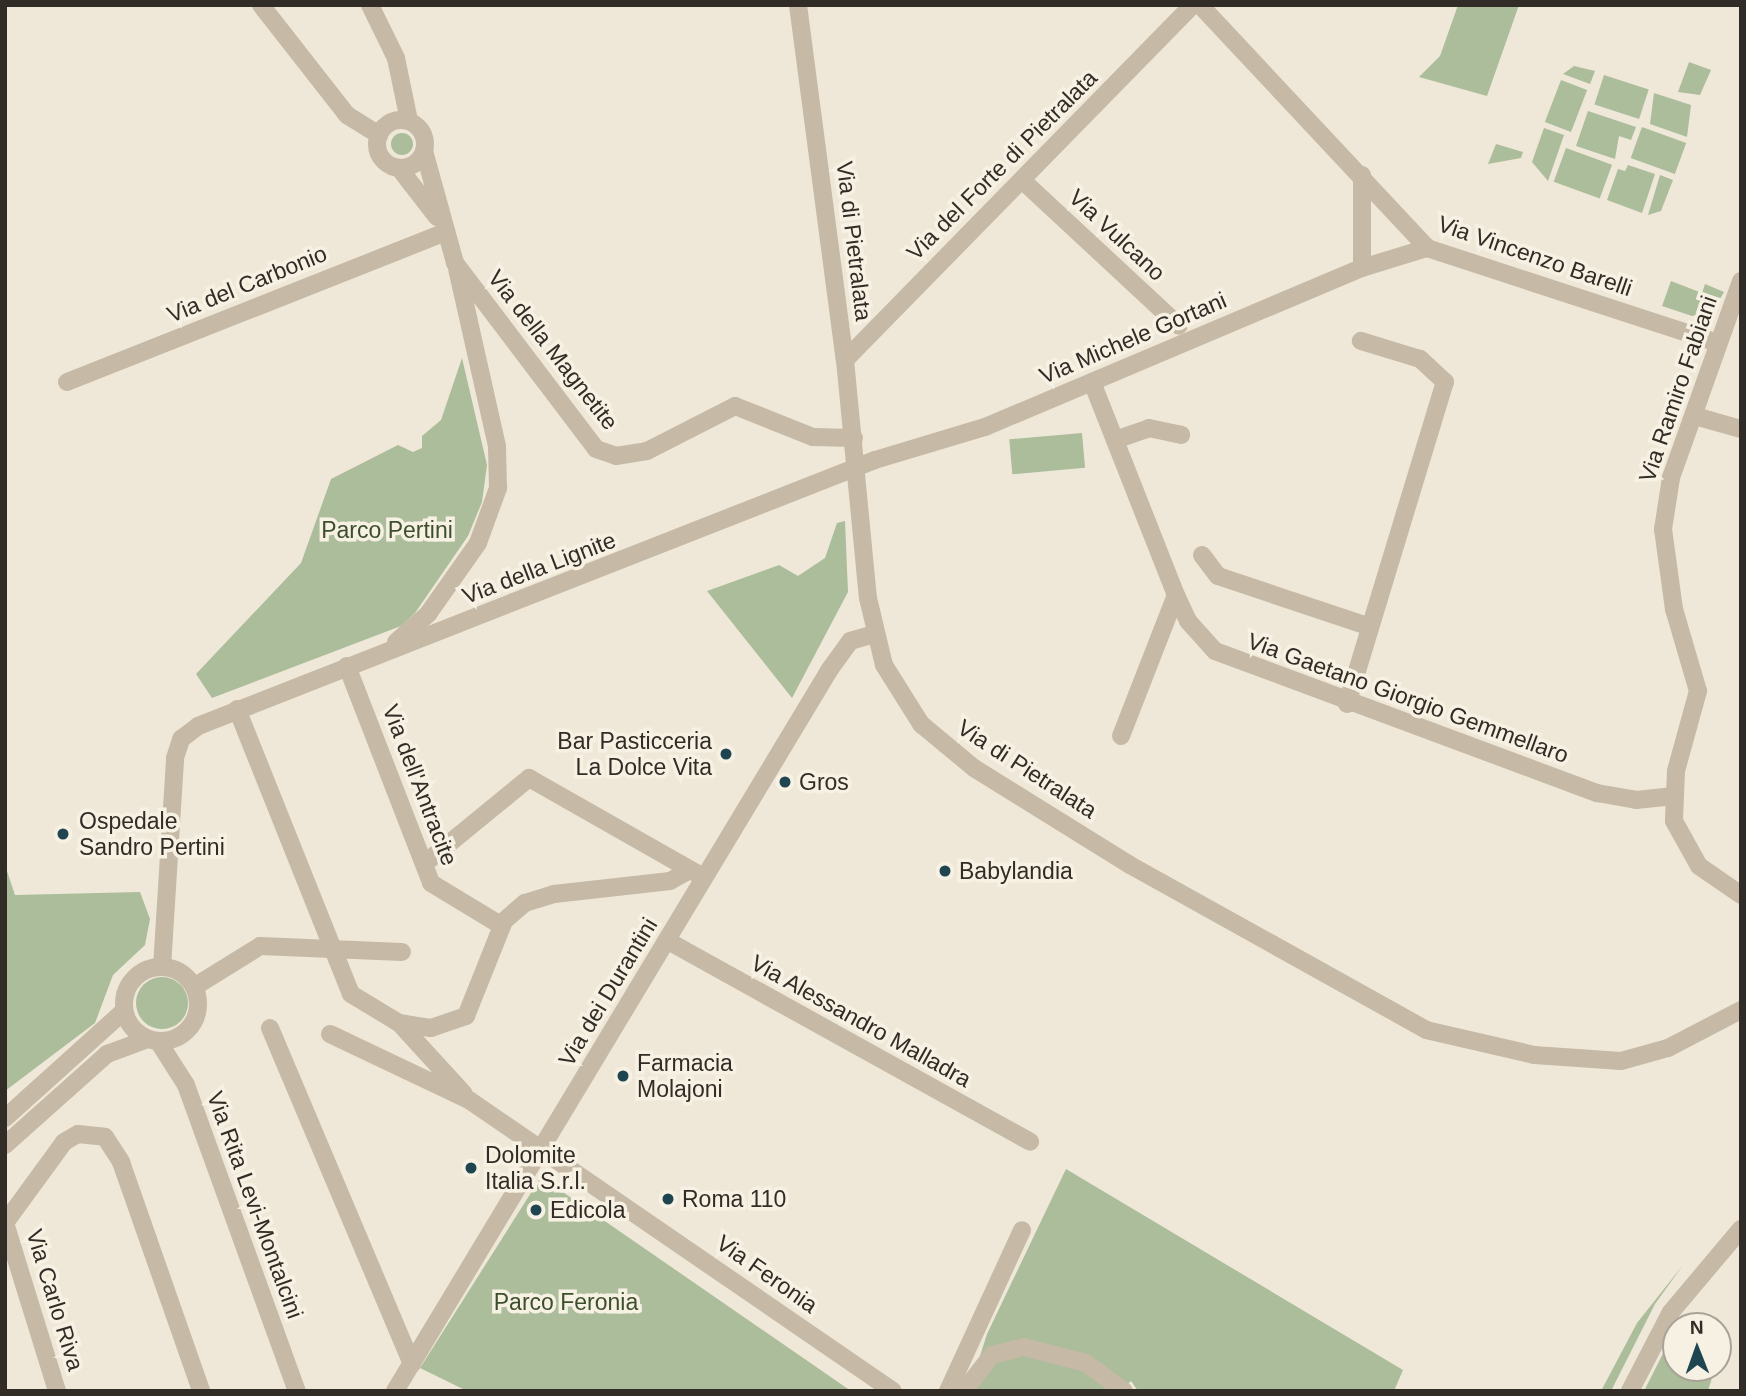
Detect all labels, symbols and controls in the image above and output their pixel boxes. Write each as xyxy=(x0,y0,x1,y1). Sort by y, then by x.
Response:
street label: Via del Forte di Pietralata xyxy=(901,64,1103,266)
street label: Via di Pietralata xyxy=(831,160,877,322)
street label: Via Vulcano xyxy=(1063,183,1171,287)
street label: Via Vincenzo Barelli xyxy=(1434,210,1636,302)
street label: Via del Carbonio xyxy=(163,239,331,329)
street label: Via della Magnetite xyxy=(482,265,624,435)
street label: Via Michele Gortani xyxy=(1035,286,1231,390)
street label: Via Ramiro Fabiani xyxy=(1633,292,1723,486)
park label: Parco Pertini xyxy=(321,516,453,544)
street label: Via della Lignite xyxy=(458,526,620,610)
street label: Via Gaetano Giorgio Gemmellaro xyxy=(1244,627,1572,769)
street label: Via dell'Antracite xyxy=(377,701,463,869)
street label: Via di Pietralata xyxy=(952,714,1102,824)
place label: Bar Pasticceria La Dolce Vita xyxy=(557,727,712,781)
marker: Bar Pasticceria La Dolce Vita xyxy=(718,746,734,762)
place label: Gros xyxy=(799,768,849,796)
marker: Gros xyxy=(777,774,793,790)
place label: Ospedale Sandro Pertini xyxy=(79,807,225,861)
marker: Ospedale Sandro Pertini xyxy=(53,824,73,844)
place label: Babylandia xyxy=(959,857,1073,885)
marker: Babylandia xyxy=(937,863,953,879)
street label: Via dei Durantini xyxy=(553,913,663,1071)
street label: Via Alessandro Malladra xyxy=(745,949,977,1093)
place label: Farmacia Molajoni xyxy=(637,1049,733,1103)
marker: Farmacia Molajoni xyxy=(615,1068,631,1084)
street label: Via Rita Levi-Montalcini xyxy=(201,1088,309,1322)
place label: Dolomite Italia S.r.l. xyxy=(485,1141,586,1195)
marker: Dolomite Italia S.r.l. xyxy=(463,1160,479,1176)
place label: Roma 110 xyxy=(682,1185,786,1213)
marker: Roma 110 xyxy=(660,1191,676,1207)
place label: Edicola xyxy=(550,1196,625,1224)
marker: Edicola xyxy=(528,1202,544,1218)
street label: Via Carlo Riva xyxy=(20,1226,90,1374)
street label: Via Feronia xyxy=(711,1229,823,1319)
park label: Parco Feronia xyxy=(494,1288,638,1316)
north arrow xyxy=(1662,1312,1732,1382)
text: N xyxy=(1690,1317,1704,1338)

